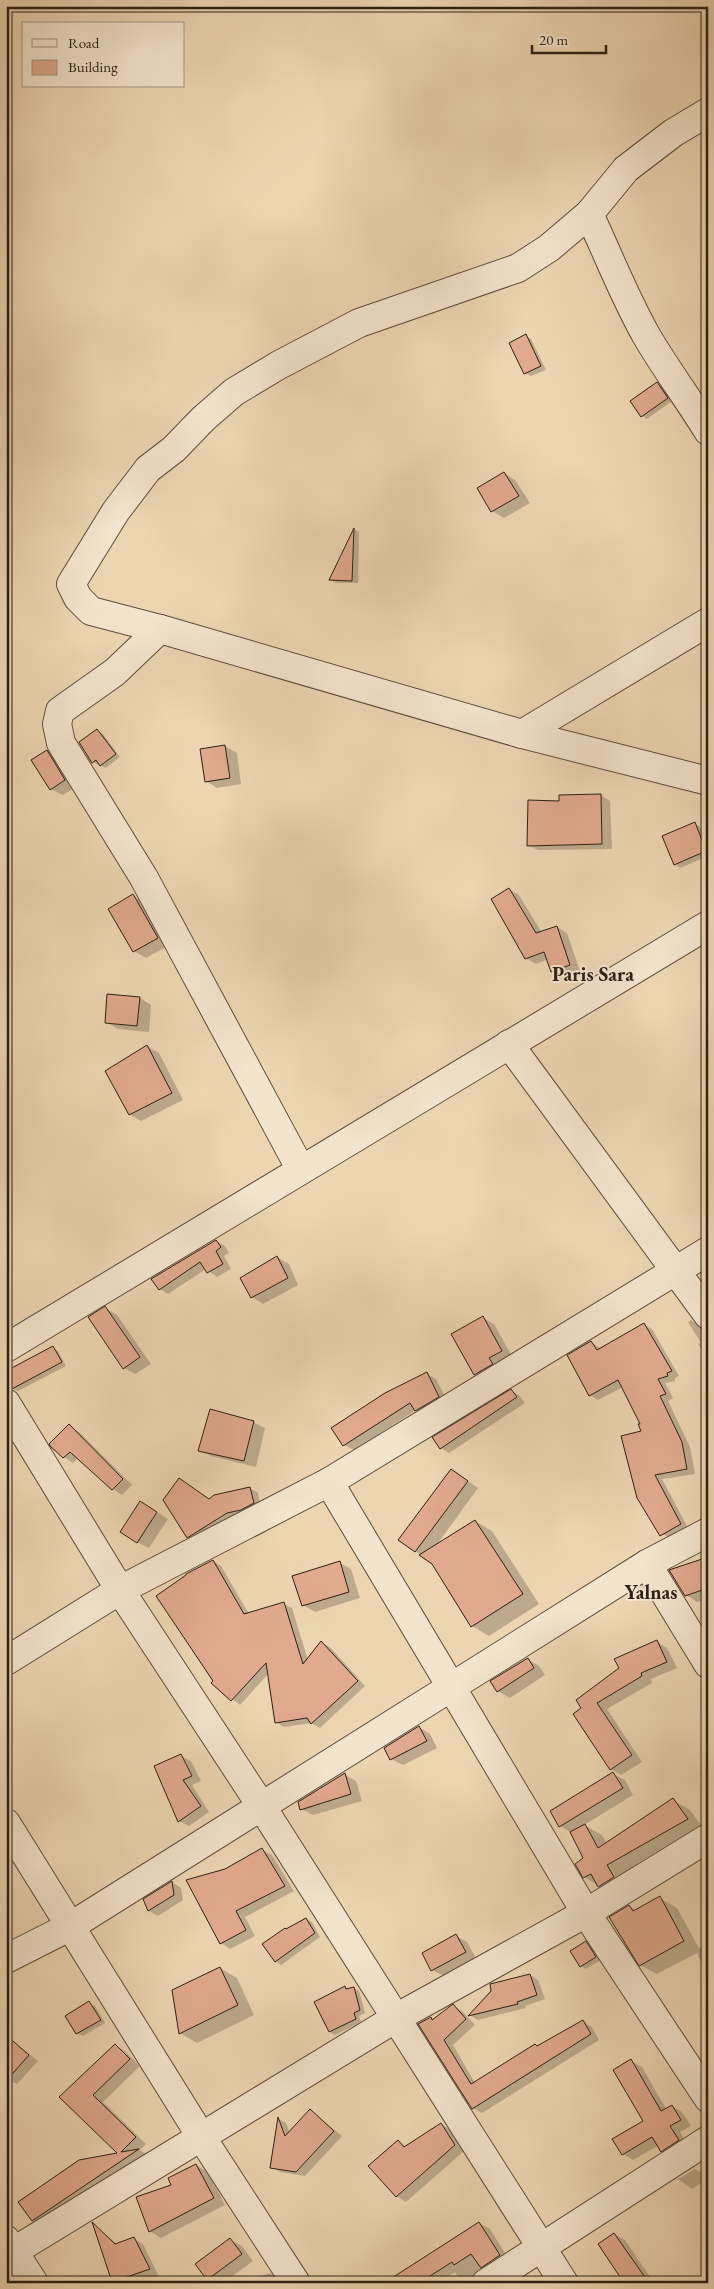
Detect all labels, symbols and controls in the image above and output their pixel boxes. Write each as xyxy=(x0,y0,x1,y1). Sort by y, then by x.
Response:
legend xyxy=(22,22,185,88)
scale bar xyxy=(532,22,605,54)
text: 20 m xyxy=(539,30,568,49)
text: Road xyxy=(68,33,100,52)
text: Building xyxy=(68,57,118,76)
district label: Paris Sara xyxy=(552,961,634,987)
district label: Yalnas xyxy=(624,1579,678,1605)

